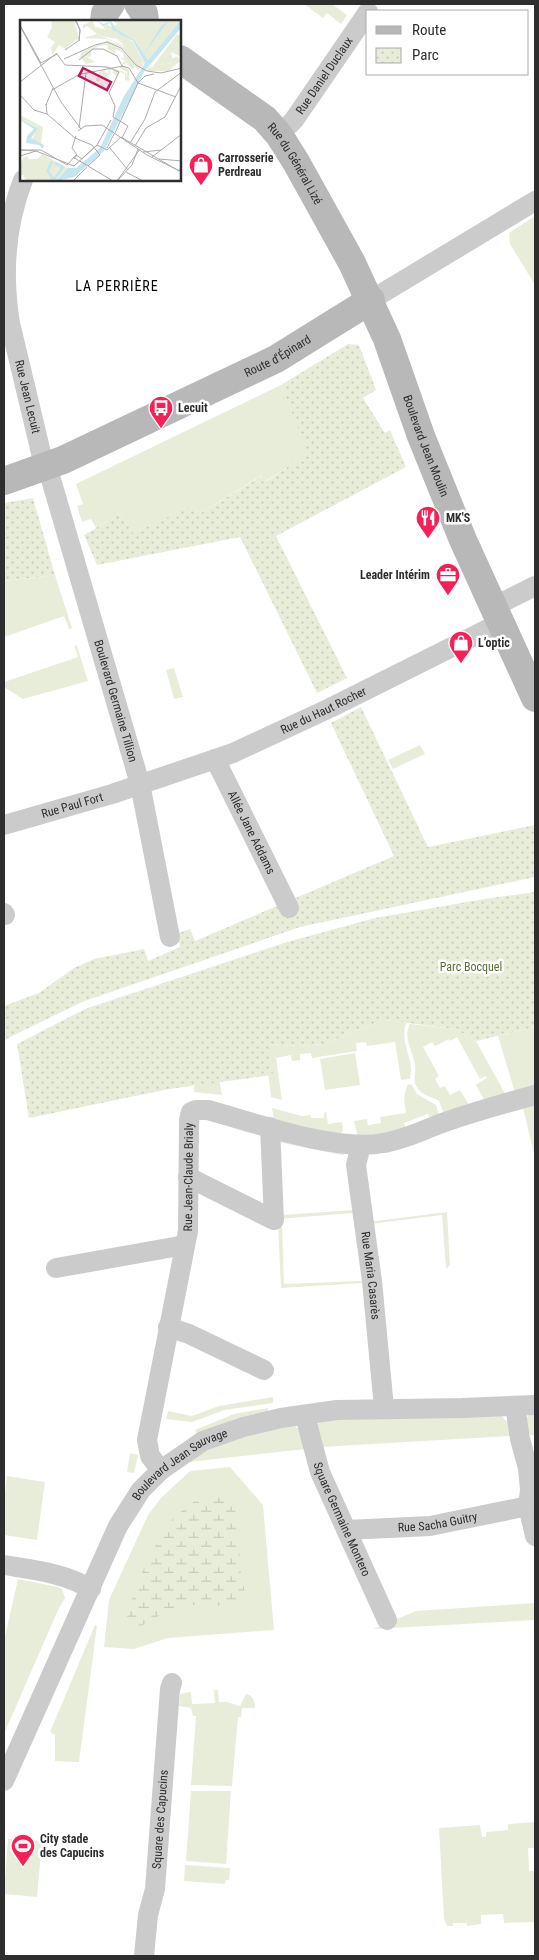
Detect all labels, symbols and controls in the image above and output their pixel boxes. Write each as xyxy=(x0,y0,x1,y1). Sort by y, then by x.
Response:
legend xyxy=(366,10,529,75)
inset map xyxy=(20,20,181,181)
text: Route xyxy=(412,21,446,39)
street label: Rue Daniel Duclaux xyxy=(293,34,356,117)
text: Parc xyxy=(412,46,439,64)
street label: Rue du Général Lizé xyxy=(265,120,325,207)
place label: Carrosserie Perdreau xyxy=(218,151,274,179)
shop icon: Carrosserie Perdreau xyxy=(188,152,214,186)
district label: LA PERRIÈRE xyxy=(75,277,159,294)
street label: Route d'Épinard xyxy=(242,332,313,380)
street label: Rue Jean Lecuit xyxy=(12,358,43,435)
street label: Boulevard Jean Moulin xyxy=(400,393,452,499)
bus stop icon: Lecuit xyxy=(148,395,174,429)
place label: Lecuit xyxy=(178,401,208,415)
restaurant icon: MK'S xyxy=(415,505,441,539)
place label: MK'S xyxy=(446,511,471,525)
office icon: Leader Intérim xyxy=(435,562,461,596)
place label: Leader Intérim xyxy=(360,568,430,582)
shop icon: L’optic xyxy=(448,630,474,664)
place label: L’optic xyxy=(478,636,510,650)
street label: Boulevard Germaine Tillion xyxy=(91,638,140,764)
street label: Rue du Haut Rocher xyxy=(278,684,369,737)
street label: Allée Jane Addams xyxy=(225,788,278,876)
street label: Rue Paul Fort xyxy=(40,790,105,821)
park label: Parc Bocquel xyxy=(440,960,502,974)
street label: Rue Jean-Claude Brialy xyxy=(181,1123,196,1231)
street label: Rue Maria Casarès xyxy=(358,1230,383,1320)
street label: Boulevard Jean Sauvage xyxy=(129,1426,230,1503)
street label: Square Germaine Montero xyxy=(311,1461,373,1579)
street label: Rue Sacha Guitry xyxy=(397,1510,479,1535)
street label: Square des Capucins xyxy=(150,1769,171,1869)
place label: City stade des Capucins xyxy=(40,1832,105,1860)
sports icon: City stade des Capucins xyxy=(10,1833,36,1867)

